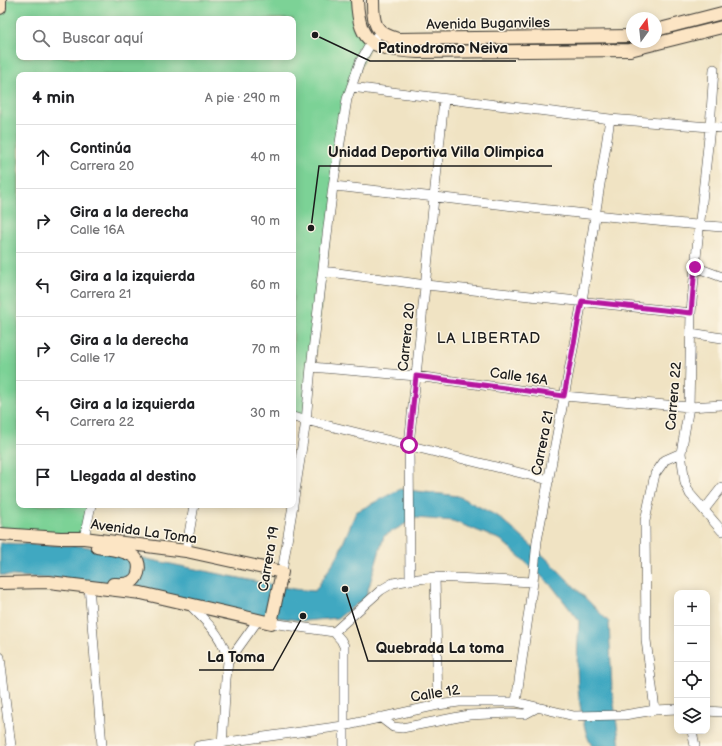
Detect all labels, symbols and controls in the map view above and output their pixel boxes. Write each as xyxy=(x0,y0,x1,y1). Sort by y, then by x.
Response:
north arrow xyxy=(626,12,662,48)
street label: Avenida Buganviles xyxy=(426,14,550,33)
search box xyxy=(16,16,296,60)
icon: search xyxy=(30,27,52,49)
text: Buscar aquí xyxy=(62,29,143,48)
callout: Patinodromo Neiva xyxy=(370,34,516,61)
text: Patinodromo Neiva xyxy=(378,39,508,58)
text: 4 min xyxy=(32,88,75,108)
text: A pie · 290 m xyxy=(205,90,280,106)
text: Continúa xyxy=(70,139,131,158)
callout: Unidad Deportiva Villa Olimpica xyxy=(319,139,552,166)
text: Unidad Deportiva Villa Olimpica xyxy=(328,143,544,162)
icon: ahead xyxy=(32,146,54,168)
text: 40 m xyxy=(250,149,280,165)
text: Carrera 20 xyxy=(70,158,134,174)
text: Gira a la derecha xyxy=(70,203,189,222)
icon: right xyxy=(32,210,54,232)
text: 90 m xyxy=(251,213,280,229)
text: Calle 16A xyxy=(70,222,124,238)
route end xyxy=(686,258,704,276)
text: Gira a la izquierda xyxy=(70,267,195,286)
icon: left xyxy=(32,274,54,296)
text: 60 m xyxy=(250,277,280,293)
text: Carrera 21 xyxy=(70,286,131,302)
street label: Carrera 20 xyxy=(394,302,419,372)
district label: LA LIBERTAD xyxy=(437,329,541,348)
text: Gira a la derecha xyxy=(70,331,189,350)
icon: right xyxy=(32,338,54,360)
text: 70 m xyxy=(252,341,280,357)
text: Calle 17 xyxy=(70,350,115,366)
street label: Carrera 22 xyxy=(662,360,685,431)
street label: Calle 16A xyxy=(489,364,550,389)
text: Gira a la izquierda xyxy=(70,395,195,414)
icon: left xyxy=(32,402,54,424)
text: 30 m xyxy=(250,405,280,421)
street label: Carrera 21 xyxy=(528,409,557,477)
text: Carrera 22 xyxy=(70,414,134,430)
route start xyxy=(400,436,418,454)
icon: arrive xyxy=(32,466,54,488)
text: Llegada al destino xyxy=(70,467,196,486)
street label: Avenida La Toma xyxy=(90,516,198,547)
street label: Carrera 19 xyxy=(254,525,283,593)
map controls xyxy=(674,590,710,734)
button: + xyxy=(674,590,710,626)
button: − xyxy=(674,626,710,662)
callout: Quebrada La toma xyxy=(368,634,512,661)
text: Quebrada La toma xyxy=(376,639,504,658)
callout: La Toma xyxy=(199,643,273,670)
text: La Toma xyxy=(207,648,265,667)
button: locate xyxy=(674,662,710,698)
street label: Calle 12 xyxy=(409,681,462,706)
button: layers xyxy=(674,698,710,734)

